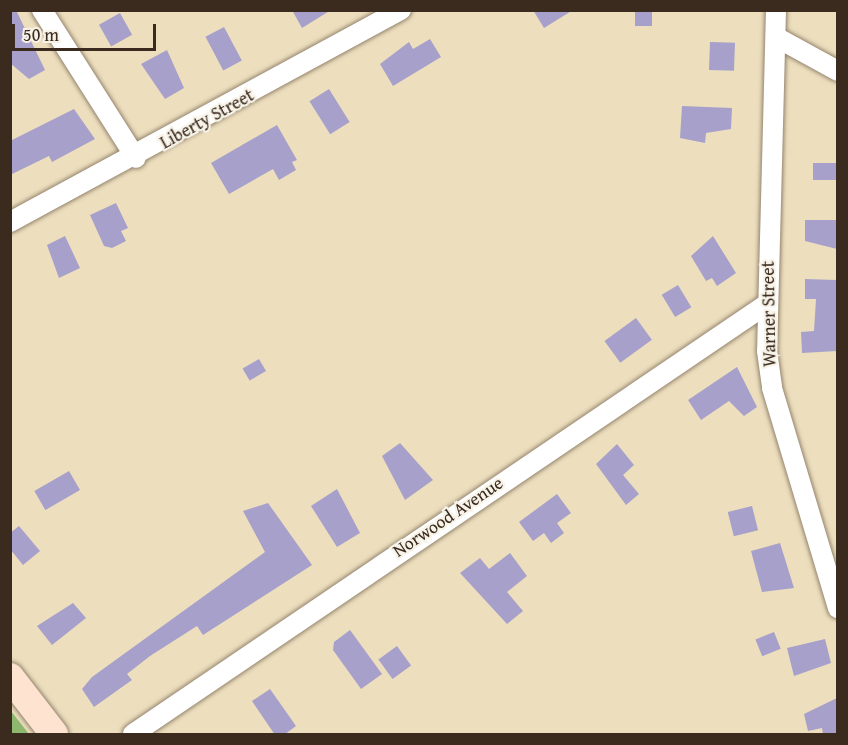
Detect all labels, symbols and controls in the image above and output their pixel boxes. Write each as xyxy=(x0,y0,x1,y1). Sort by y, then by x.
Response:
scale bar xyxy=(15,12,159,50)
text: 50 m xyxy=(23,21,59,48)
street label: Liberty Street xyxy=(156,84,258,154)
street label: Warner Street xyxy=(757,261,781,367)
street label: Norwood Avenue xyxy=(389,472,507,562)

